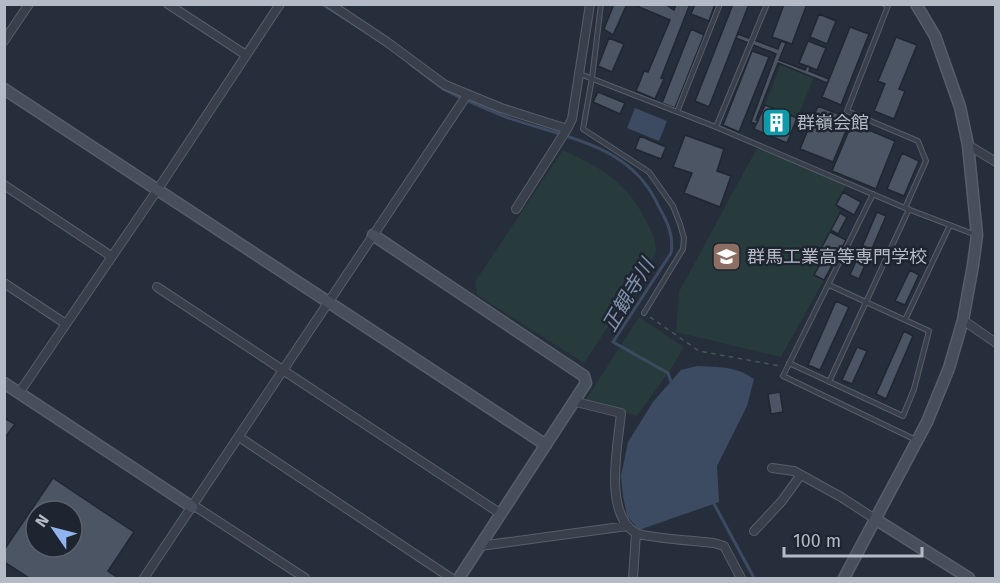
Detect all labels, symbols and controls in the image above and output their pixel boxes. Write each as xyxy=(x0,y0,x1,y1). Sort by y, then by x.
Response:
building icon: 群嶺会館 xyxy=(760,107,792,139)
place label: 群嶺会館 xyxy=(797,112,869,134)
school or university icon: 群馬工業高等専門学校 xyxy=(710,241,742,273)
place label: 群馬工業高等専門学校 xyxy=(747,246,927,268)
water label: 正観寺川 xyxy=(597,253,660,335)
north arrow xyxy=(24,499,84,559)
text: N xyxy=(31,511,53,530)
scale bar xyxy=(784,520,922,558)
text: 100 m xyxy=(793,530,841,552)

